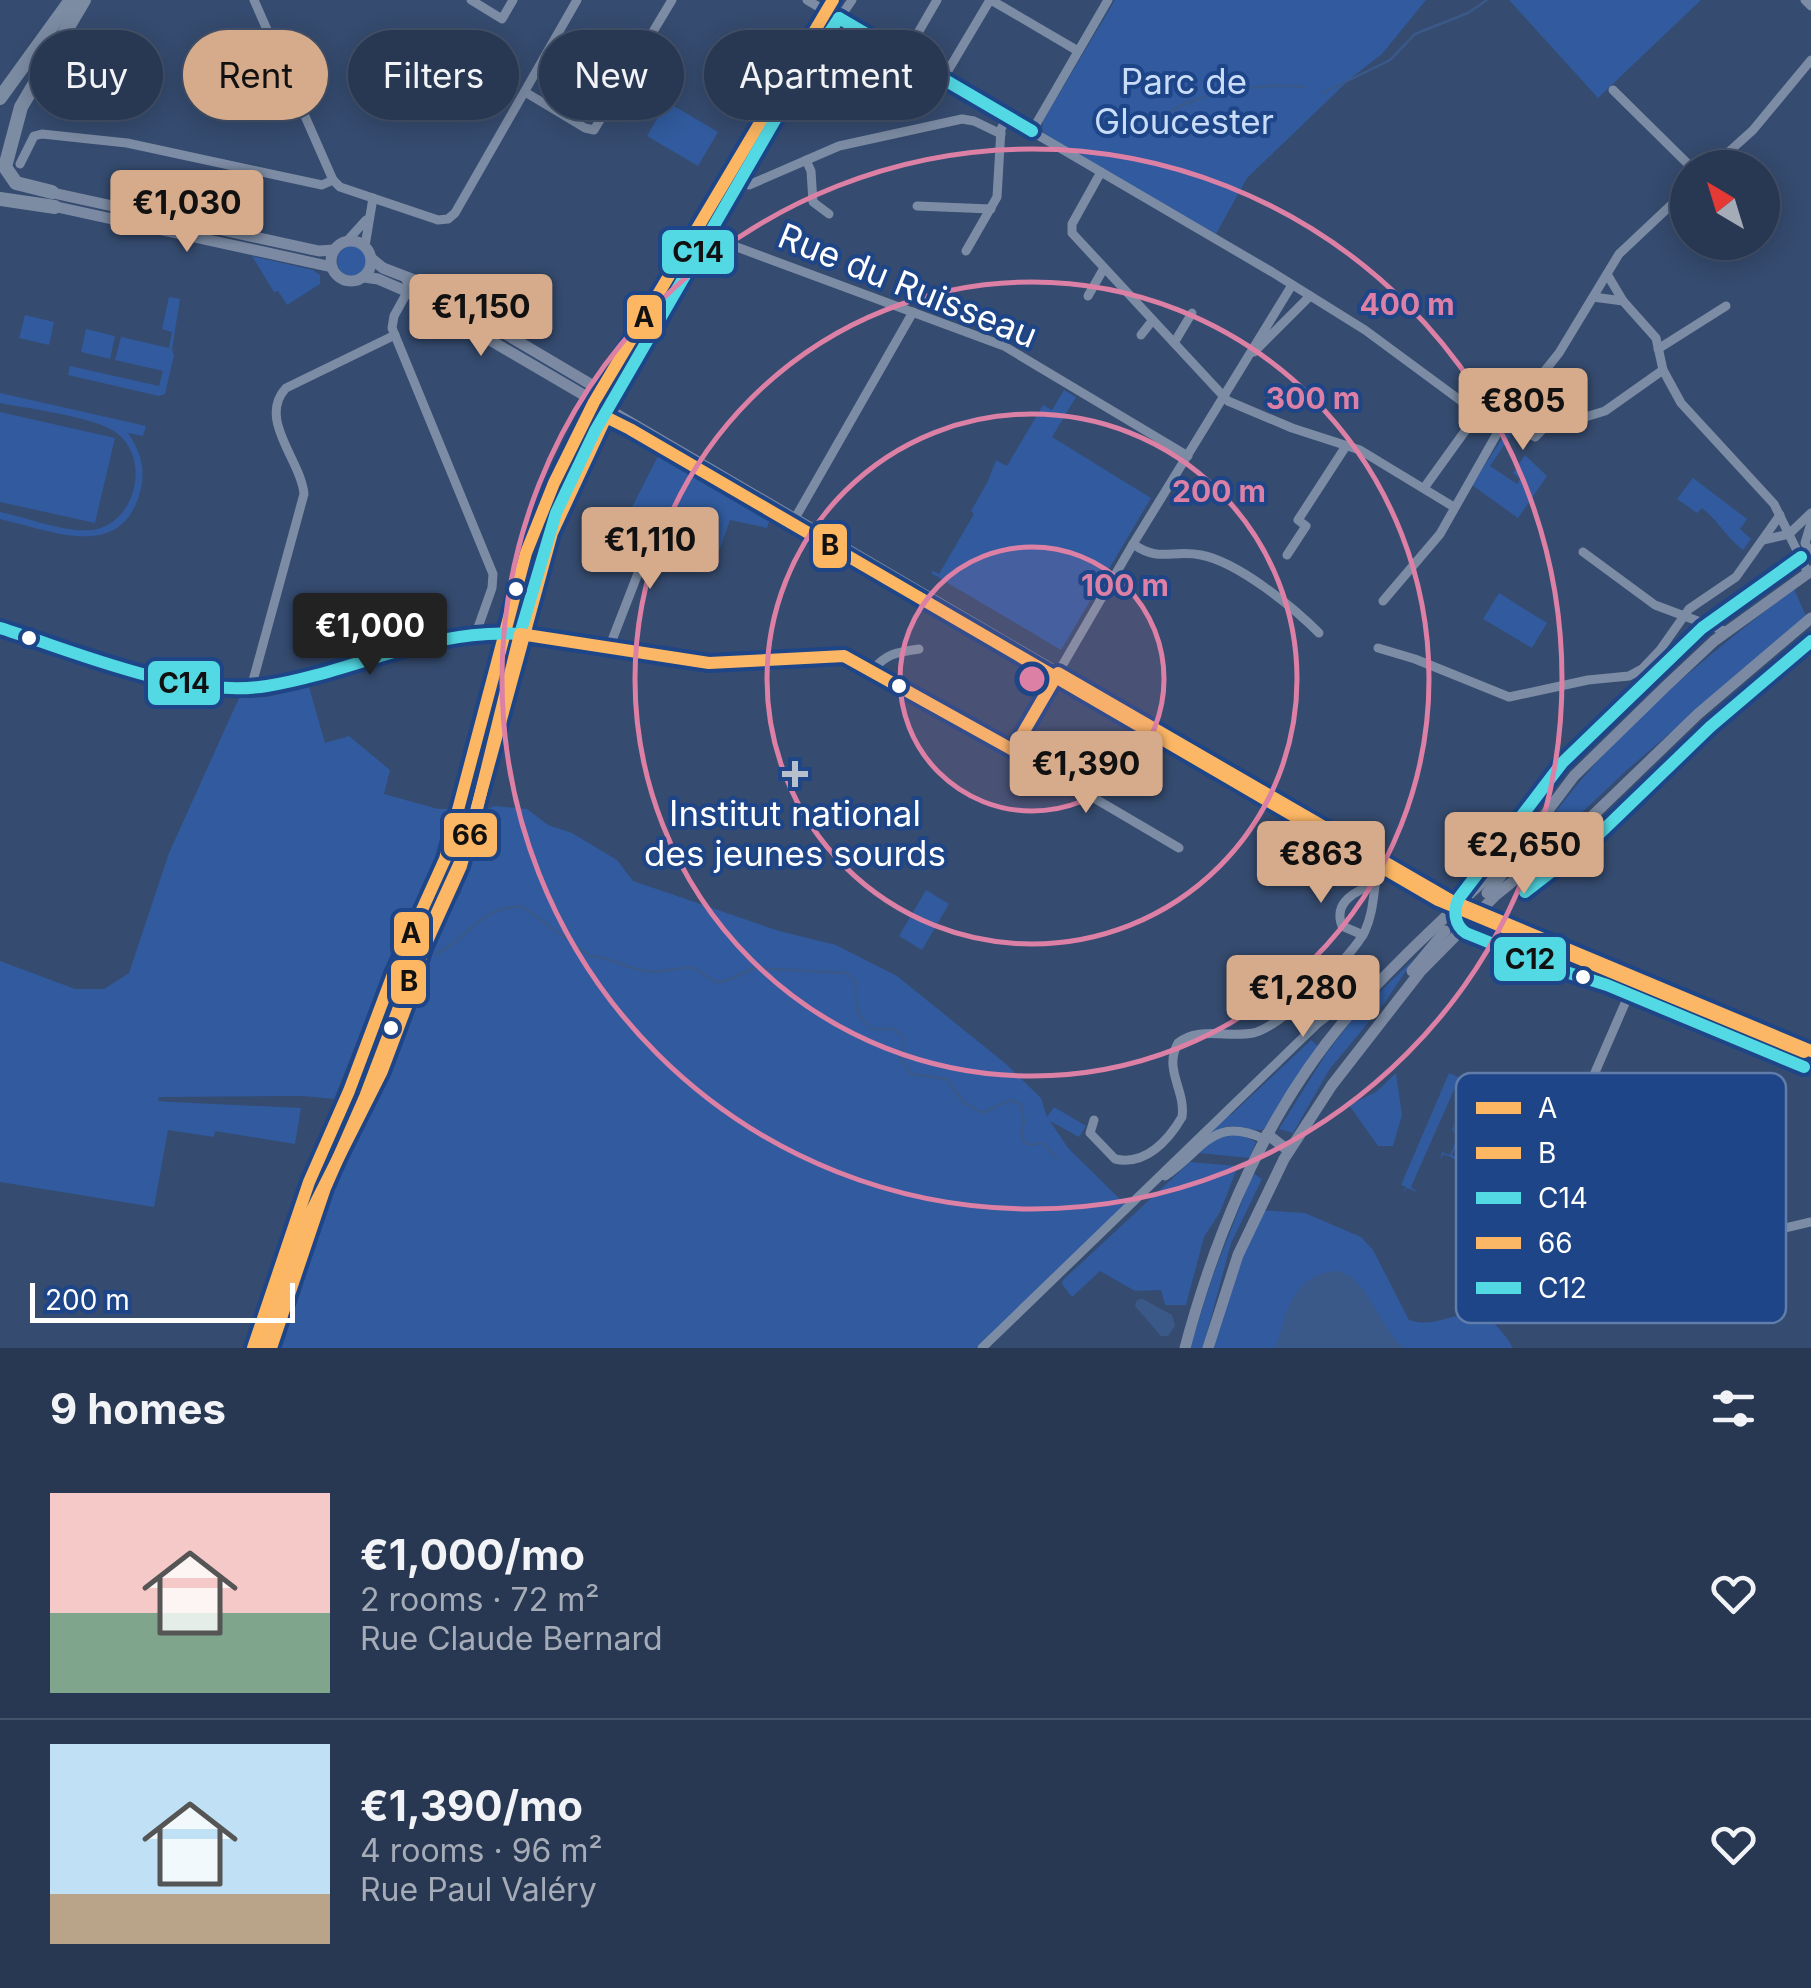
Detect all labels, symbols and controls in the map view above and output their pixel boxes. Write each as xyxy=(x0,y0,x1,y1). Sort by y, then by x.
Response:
chip: Buy xyxy=(30,30,163,120)
chip: Rent xyxy=(183,30,328,120)
chip: Filters xyxy=(348,30,519,120)
chip: New xyxy=(539,30,684,120)
chip: Apartment xyxy=(704,30,948,120)
park label: Parc de Gloucester xyxy=(1094,60,1274,142)
north arrow xyxy=(1670,150,1780,260)
map controls xyxy=(1670,150,1780,260)
pin: €1,030 xyxy=(106,170,268,255)
text: €1,030 xyxy=(132,183,242,222)
street label: Rue du Ruisseau xyxy=(773,214,1043,356)
line badge: C14 xyxy=(660,228,736,276)
text: C14 xyxy=(672,235,724,269)
pin: €1,150 xyxy=(400,274,562,359)
text: 400 m xyxy=(1359,286,1455,322)
text: €1,150 xyxy=(431,287,531,326)
line badge: A xyxy=(625,293,664,341)
text: A xyxy=(634,300,655,334)
pin: €805 xyxy=(1464,368,1582,453)
text: 300 m xyxy=(1266,380,1360,416)
text: €805 xyxy=(1481,381,1565,420)
text: 200 m xyxy=(1172,473,1266,509)
pin: €1,110 xyxy=(569,507,731,592)
text: €1,110 xyxy=(604,520,696,559)
line badge: B xyxy=(811,522,849,570)
text: B xyxy=(821,528,839,562)
text: 100 m xyxy=(1081,567,1169,603)
unlabelled marker xyxy=(506,579,526,599)
pin: €1,000 xyxy=(289,593,451,678)
text: €1,000 xyxy=(315,606,425,645)
unlabelled marker xyxy=(19,628,39,648)
line badge: C14 xyxy=(146,659,222,707)
centre of rings xyxy=(1014,661,1050,697)
text: C14 xyxy=(158,666,210,700)
unlabelled marker xyxy=(889,676,909,696)
pin: €1,390 xyxy=(1005,731,1167,816)
text: €1,390 xyxy=(1032,744,1140,783)
marker: Institut national des jeunes sourds xyxy=(782,761,808,787)
place label: Institut national des jeunes sourds xyxy=(644,792,946,874)
line badge: 66 xyxy=(442,811,499,859)
pin: €2,650 xyxy=(1443,812,1605,897)
text: 66 xyxy=(452,818,488,852)
pin: €863 xyxy=(1262,821,1380,906)
text: €2,650 xyxy=(1467,825,1581,864)
text: €863 xyxy=(1279,834,1363,873)
line badge: A xyxy=(392,910,431,958)
text: A xyxy=(401,916,422,950)
line badge: C12 xyxy=(1492,935,1568,983)
text: C12 xyxy=(1505,942,1555,976)
pin: €1,280 xyxy=(1222,955,1384,1040)
line badge: B xyxy=(389,958,428,1006)
text: B xyxy=(400,964,418,998)
unlabelled marker xyxy=(1573,967,1593,987)
text: €1,280 xyxy=(1249,968,1357,1007)
unlabelled marker xyxy=(381,1018,401,1038)
legend xyxy=(1456,1073,1786,1323)
text: A xyxy=(1538,1091,1557,1125)
text: B xyxy=(1538,1136,1556,1170)
text: C14 xyxy=(1538,1181,1588,1215)
text: 66 xyxy=(1538,1226,1573,1260)
text: C12 xyxy=(1538,1271,1587,1305)
scale bar xyxy=(30,1278,295,1322)
text: 200 m xyxy=(45,1283,130,1317)
icon: filters xyxy=(1706,1381,1761,1436)
text: 9 homes xyxy=(50,1383,226,1434)
text: €1,000/mo xyxy=(360,1529,585,1580)
icon: home xyxy=(130,1533,250,1653)
icon: heart xyxy=(1706,1566,1761,1621)
text: 2 rooms · 72 m² xyxy=(360,1580,599,1619)
text: Rue Claude Bernard xyxy=(360,1619,663,1658)
text: €1,390/mo xyxy=(360,1780,583,1831)
icon: home xyxy=(130,1784,250,1904)
icon: heart xyxy=(1706,1817,1761,1872)
text: 4 rooms · 96 m² xyxy=(360,1831,603,1870)
text: Rue Paul Valéry xyxy=(360,1870,597,1909)

